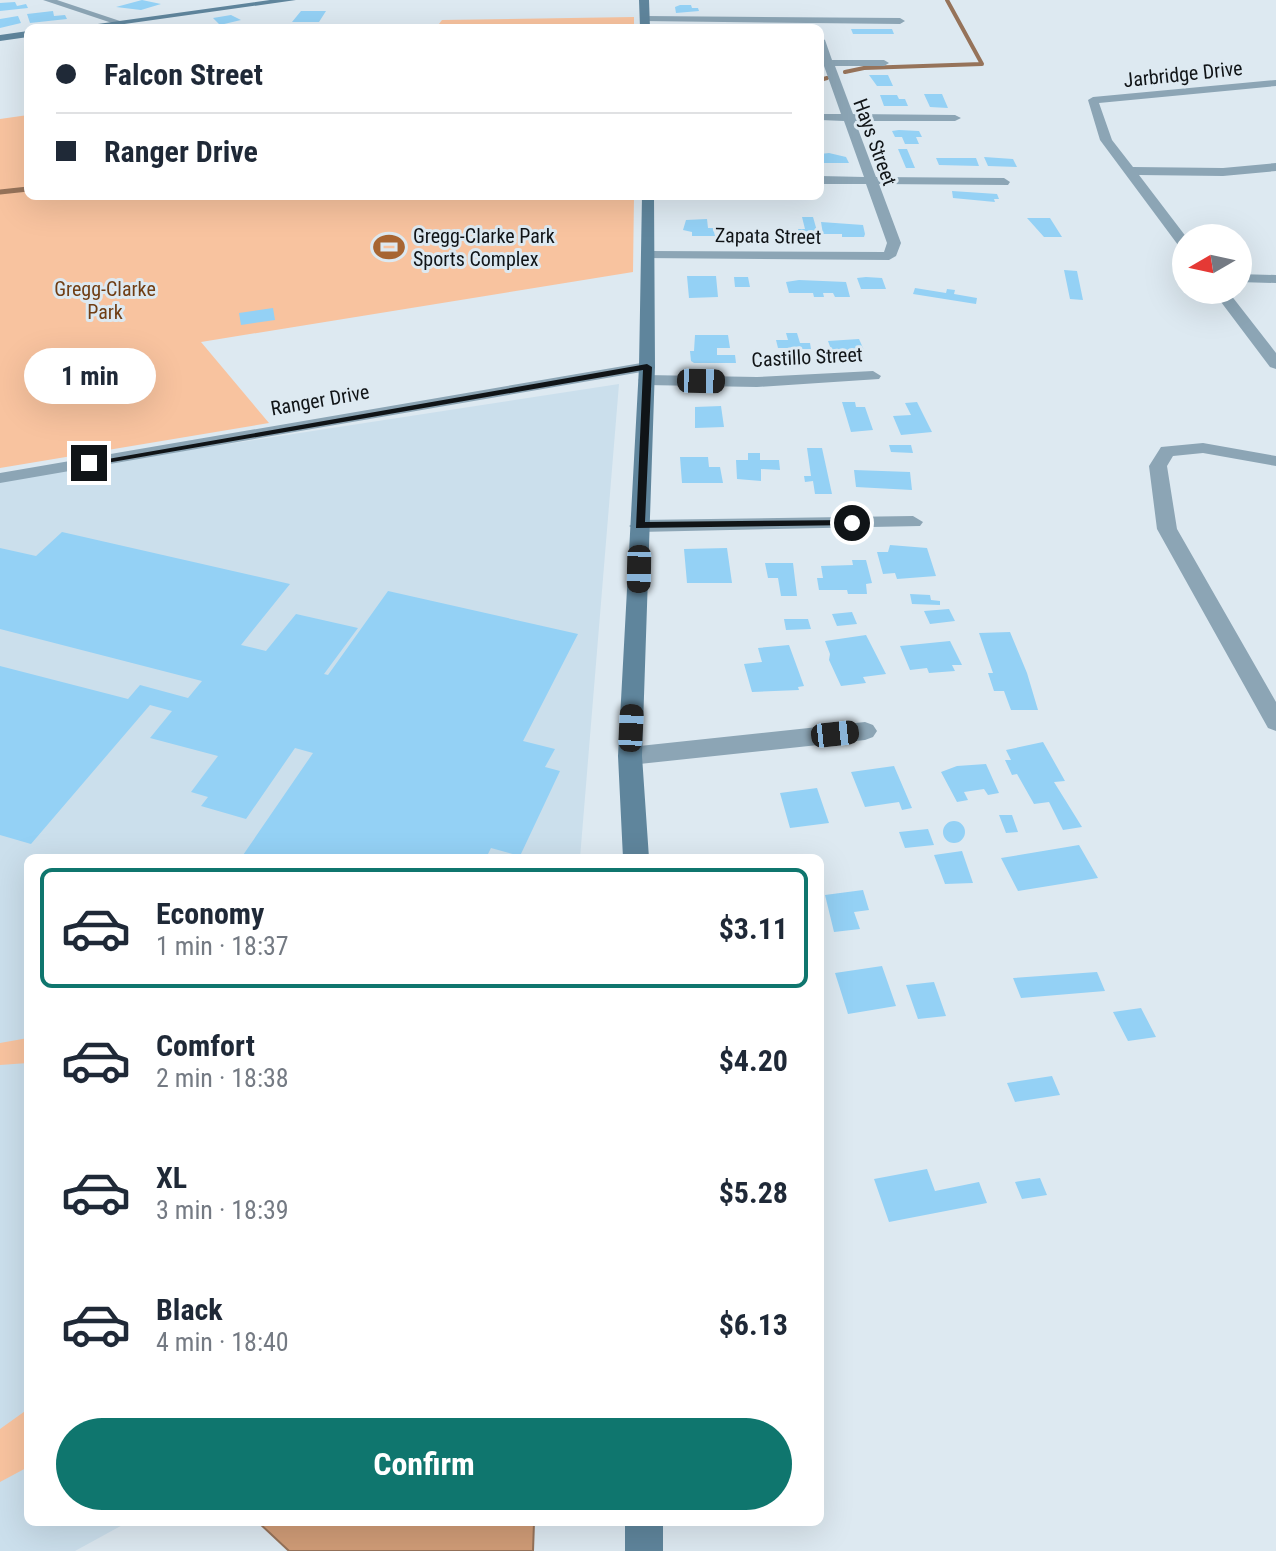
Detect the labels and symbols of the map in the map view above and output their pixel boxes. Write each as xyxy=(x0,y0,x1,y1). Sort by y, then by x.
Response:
street label: Jarbridge Drive xyxy=(1122,56,1244,92)
street label: Hays Street xyxy=(848,95,902,189)
street label: Zapata Street xyxy=(715,223,822,249)
place label: Gregg-Clarke Park Sports Complex xyxy=(413,224,555,271)
north arrow xyxy=(1172,224,1252,304)
sports icon: Gregg-Clarke Park Sports Complex xyxy=(372,230,406,264)
park label: Gregg-Clarke Park xyxy=(54,277,156,324)
street label: Castillo Street xyxy=(751,342,863,372)
callout: 1 min xyxy=(23,347,155,403)
car xyxy=(677,369,725,393)
street label: Ranger Drive xyxy=(269,380,371,420)
route end xyxy=(71,445,107,481)
route start xyxy=(834,505,870,541)
car xyxy=(627,545,651,593)
car xyxy=(618,703,644,753)
car xyxy=(810,720,860,748)

